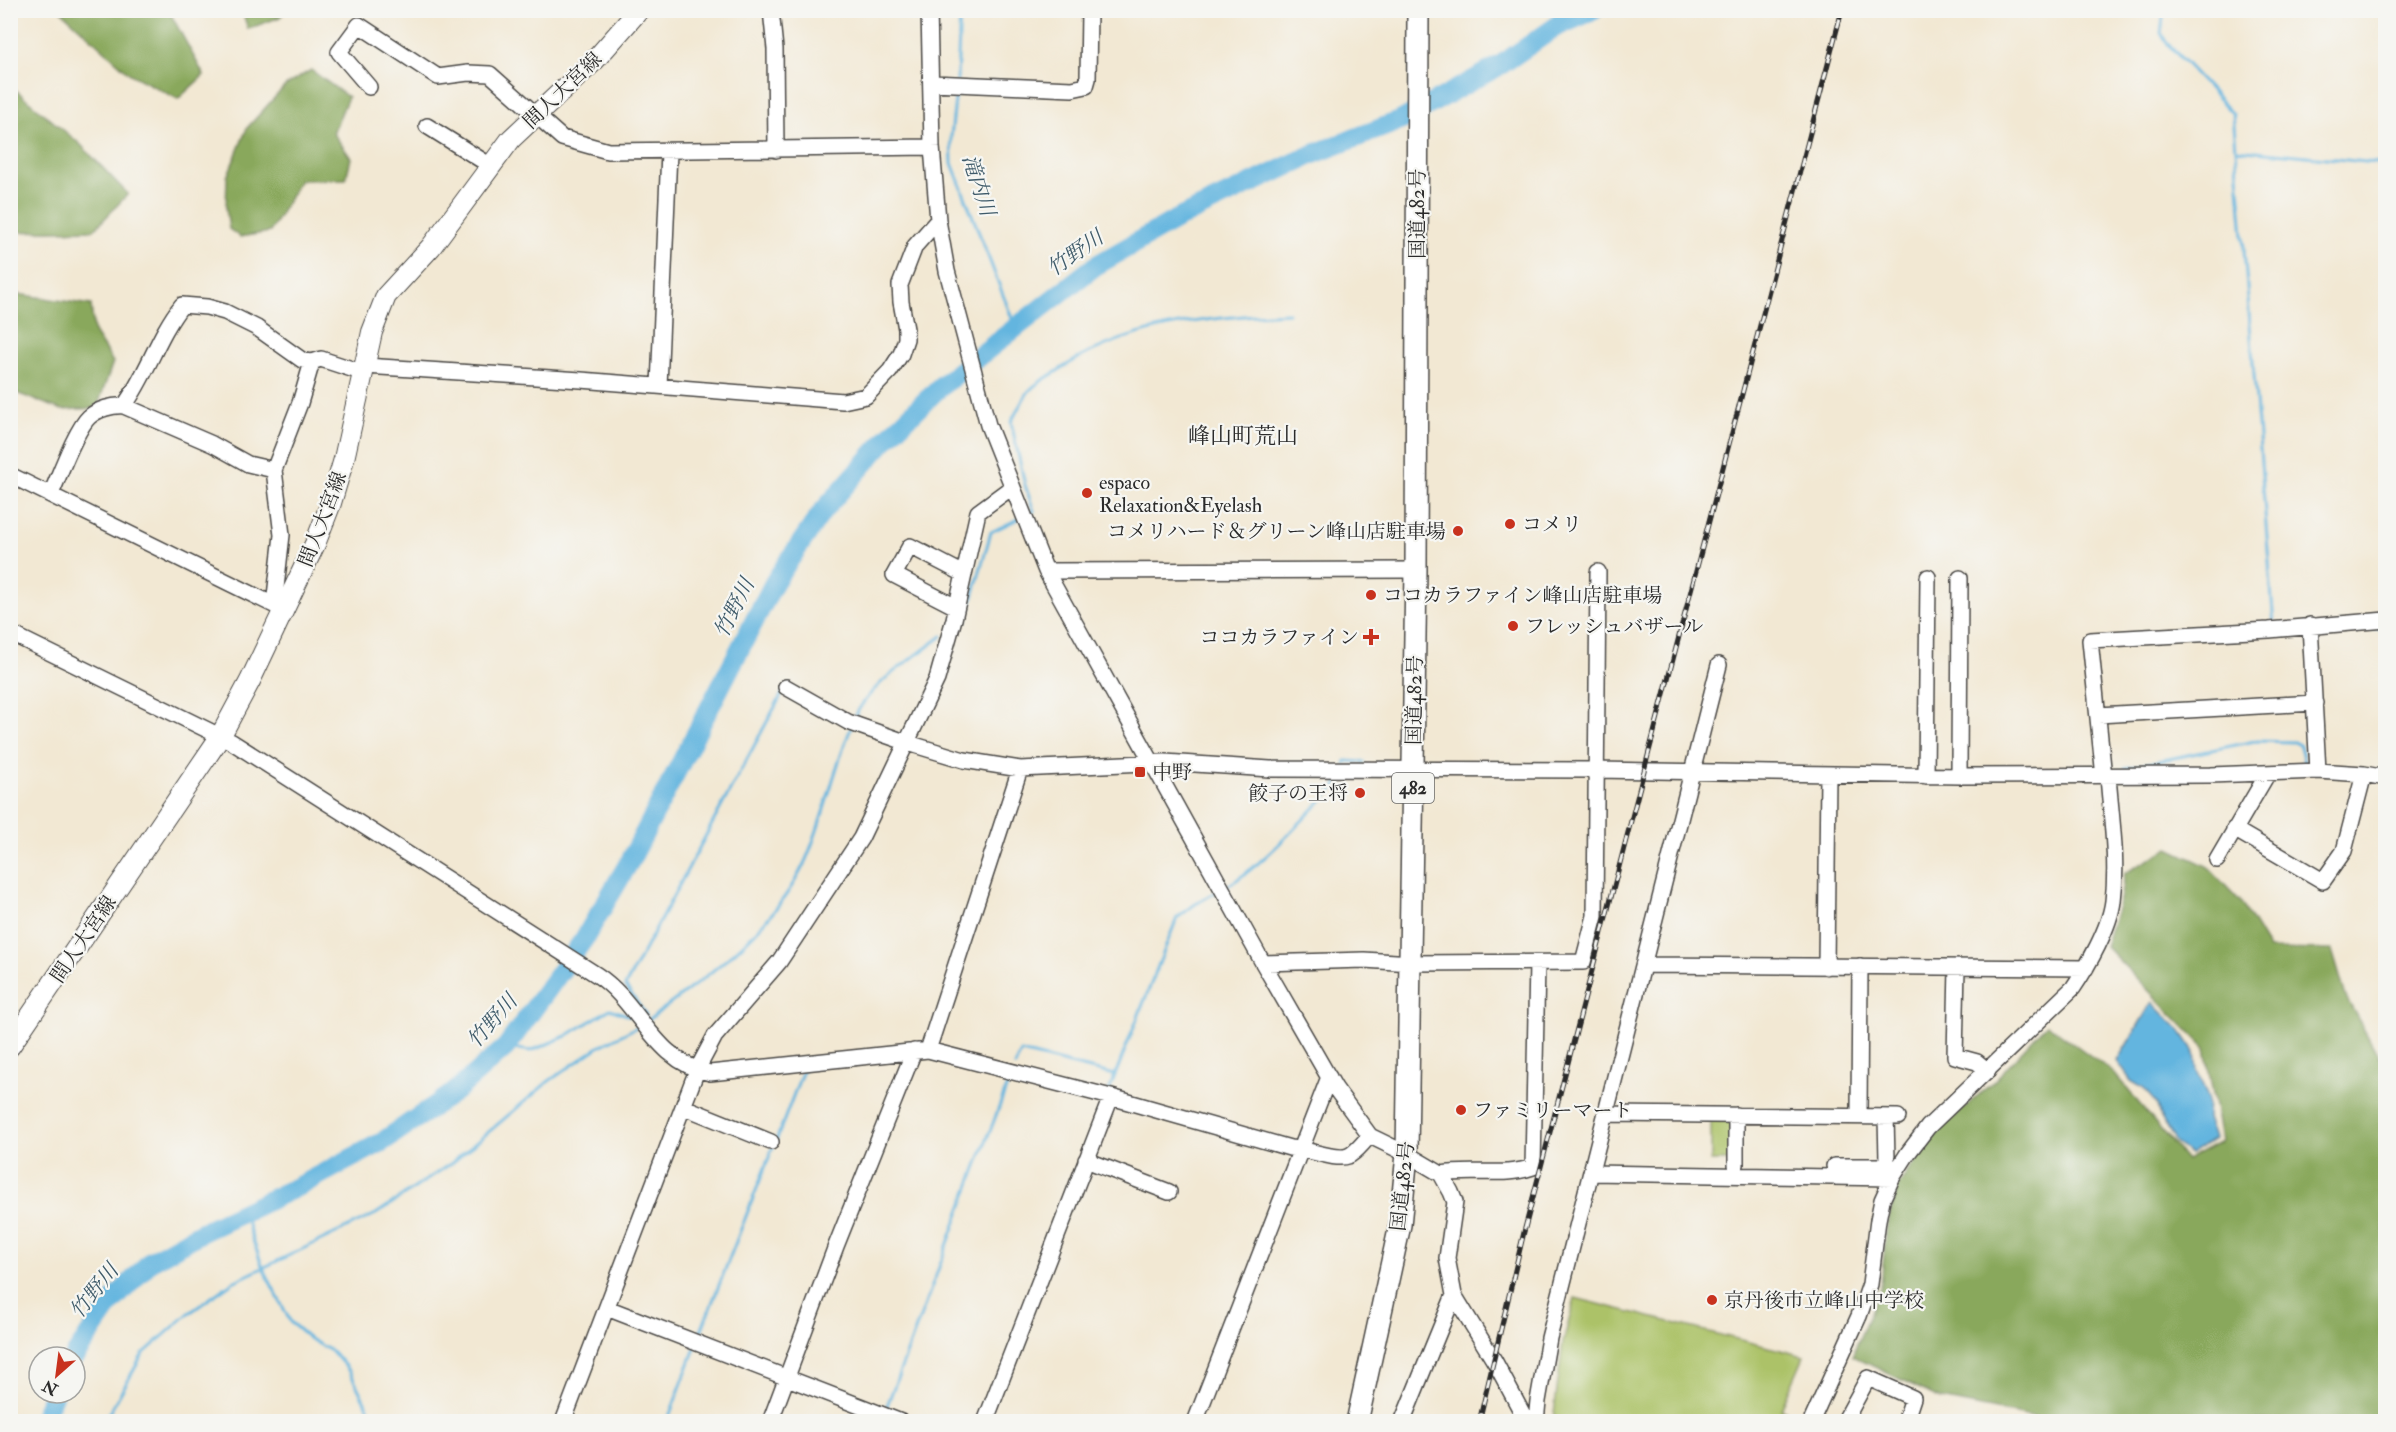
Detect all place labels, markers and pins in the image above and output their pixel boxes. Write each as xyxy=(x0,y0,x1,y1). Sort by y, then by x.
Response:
place label: espaco Relaxation&Eyelash xyxy=(1099,470,1263,518)
marker: espaco Relaxation&Eyelash xyxy=(1080,486,1094,500)
place label: コメリ xyxy=(1522,512,1582,537)
marker: コメリ xyxy=(1503,517,1517,531)
place label: コメリハード＆グリーン峰山店駐車場 xyxy=(1107,519,1446,544)
marker: コメリハード＆グリーン峰山店駐車場 xyxy=(1451,524,1465,538)
place label: ココカラファイン峰山店駐車場 xyxy=(1383,583,1663,608)
marker: ココカラファイン峰山店駐車場 xyxy=(1364,588,1378,602)
place label: フレッシュバザール xyxy=(1525,614,1703,639)
marker: フレッシュバザール xyxy=(1506,619,1520,633)
place label: ココカラファイン xyxy=(1199,625,1359,650)
marker: ココカラファイン xyxy=(1364,630,1378,644)
place label: 中野 xyxy=(1152,760,1192,785)
marker: 中野 xyxy=(1133,765,1147,779)
place label: 餃子の王将 xyxy=(1248,781,1348,806)
marker: 餃子の王将 xyxy=(1353,786,1367,800)
place label: ファミリーマート xyxy=(1473,1098,1633,1123)
marker: ファミリーマート xyxy=(1454,1103,1468,1117)
place label: 京丹後市立峰山中学校 xyxy=(1724,1288,1924,1313)
marker: 京丹後市立峰山中学校 xyxy=(1705,1293,1719,1307)

